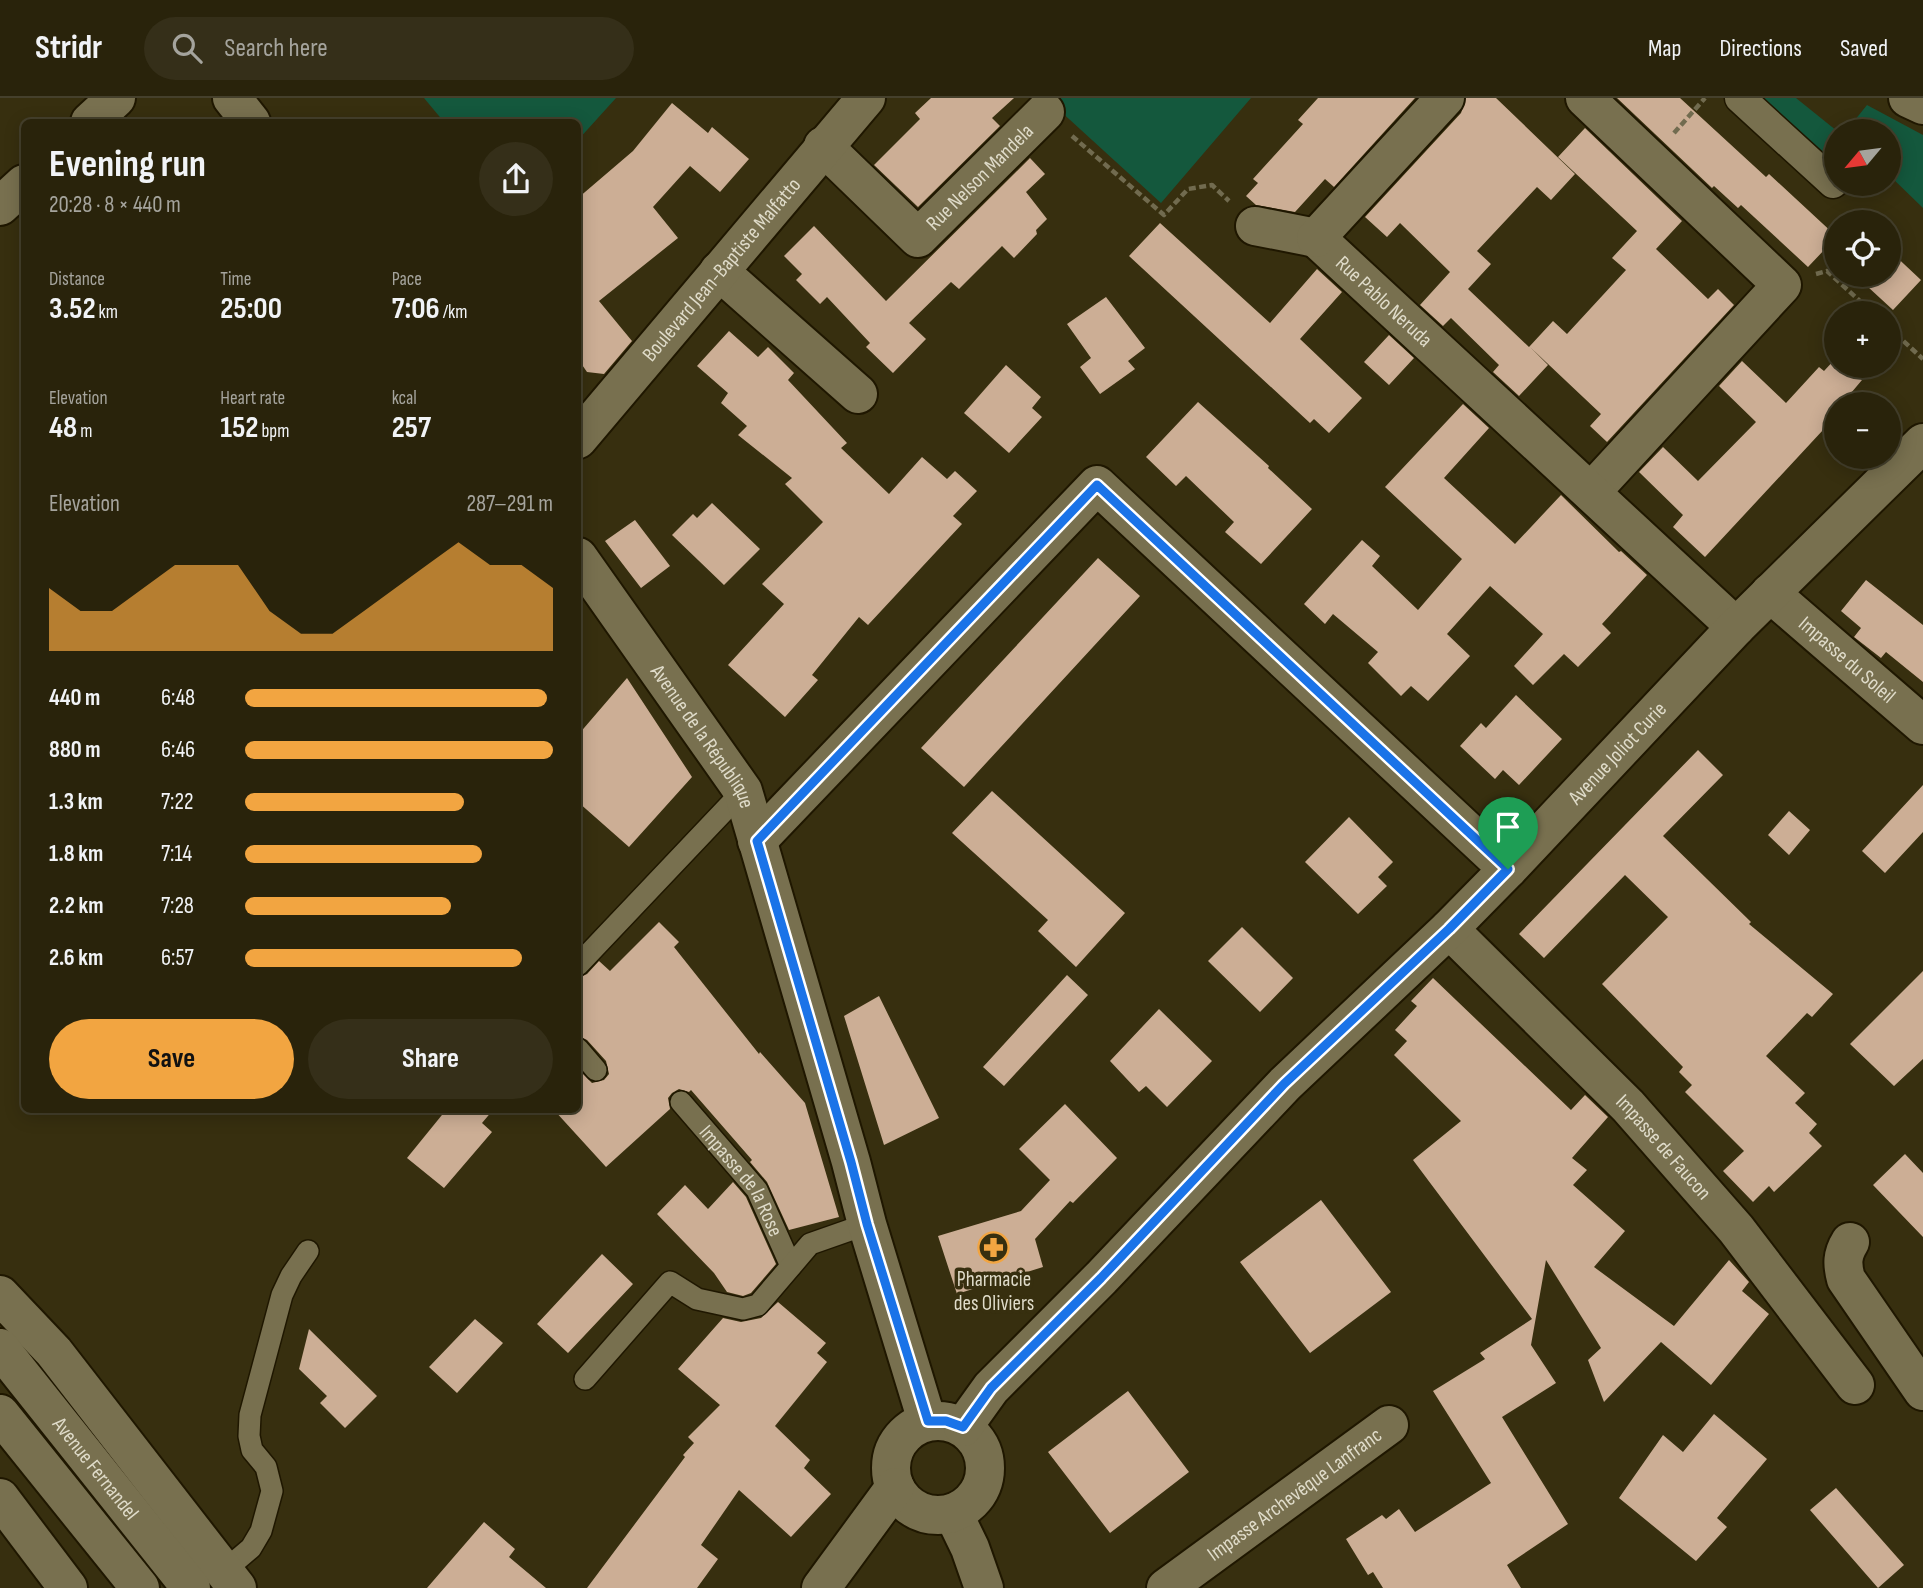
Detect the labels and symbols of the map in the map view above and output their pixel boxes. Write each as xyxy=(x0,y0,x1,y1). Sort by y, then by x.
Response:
street label: Rue Nelson Mandela xyxy=(921,118,1038,235)
north arrow xyxy=(1824,119,1900,196)
street label: Boulevard Jean-Baptiste Malfatto xyxy=(637,173,806,366)
street label: Rue Pablo Neruda xyxy=(1331,250,1438,352)
street label: Impasse du Soleil xyxy=(1794,611,1901,708)
street label: Avenue de la République xyxy=(645,659,760,811)
street label: Avenue Joliot Curie xyxy=(1562,697,1671,810)
pin xyxy=(1478,797,1538,869)
street label: Impasse de Faucon xyxy=(1611,1089,1717,1205)
street label: Impasse de la Rose xyxy=(694,1120,789,1240)
pharmacy icon: Pharmacie des Oliviers xyxy=(977,1230,1011,1264)
place label: Pharmacie des Oliviers xyxy=(954,1267,1034,1316)
street label: Avenue Fernandel xyxy=(47,1411,144,1525)
street label: Impasse Archevêque Lanfranc xyxy=(1202,1422,1386,1566)

